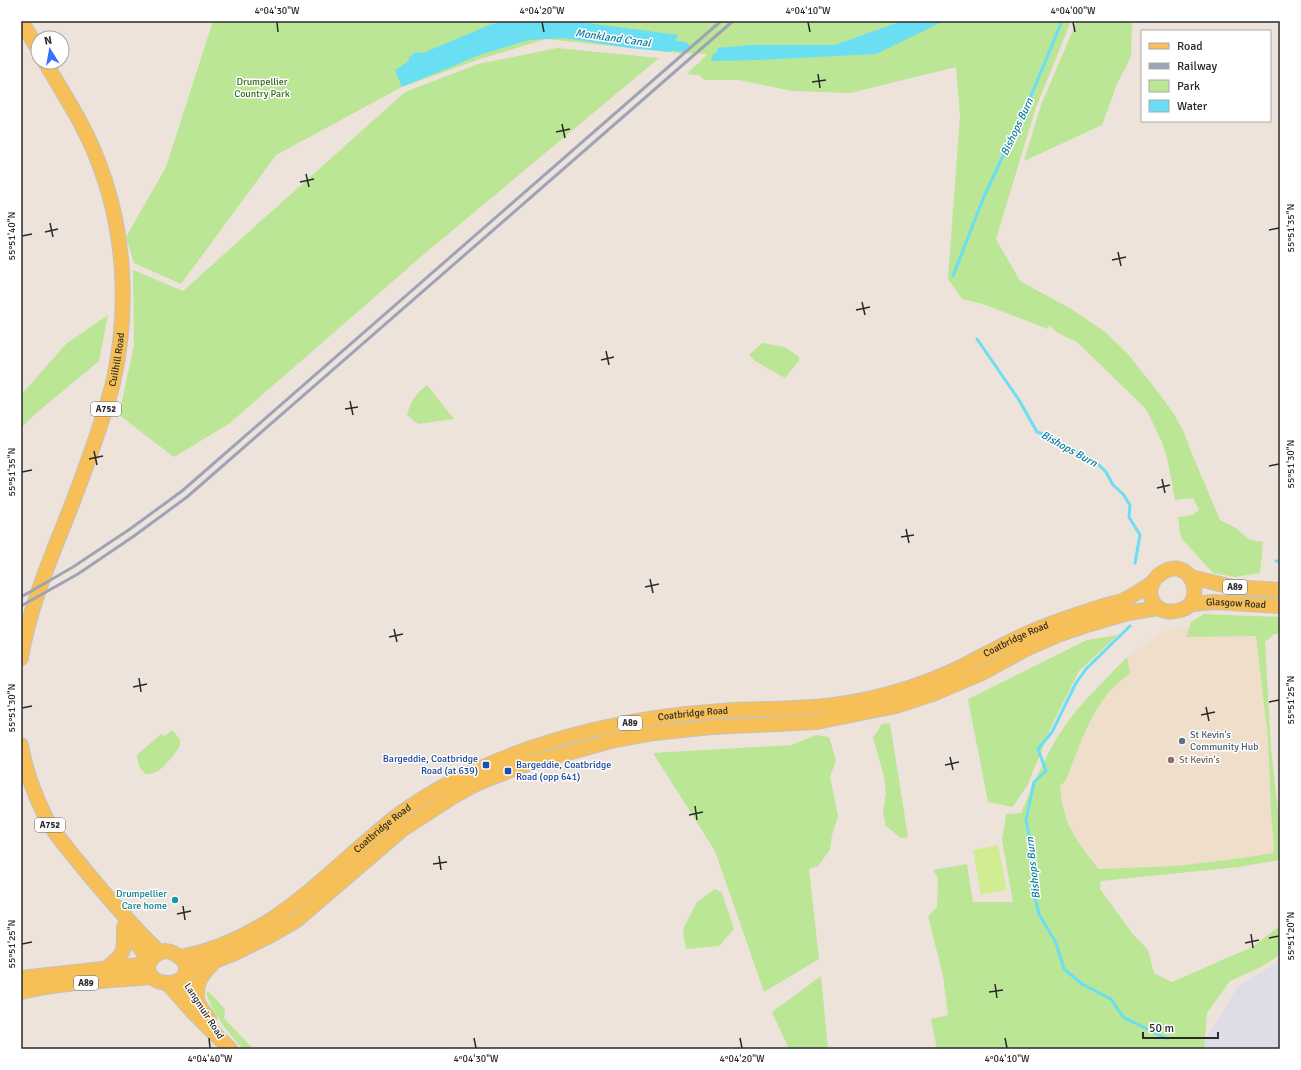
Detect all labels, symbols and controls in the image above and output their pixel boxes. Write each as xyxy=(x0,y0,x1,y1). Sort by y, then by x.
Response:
text: 4°04'30"W xyxy=(254,5,300,17)
text: 4°04'20"W xyxy=(519,5,565,17)
text: 4°04'10"W xyxy=(785,5,831,17)
text: 4°04'00"W xyxy=(1050,5,1096,17)
water label: Monkland Canal xyxy=(574,26,652,50)
north arrow xyxy=(30,30,70,70)
legend xyxy=(1141,30,1271,122)
text: N xyxy=(43,34,53,48)
text: Road xyxy=(1177,39,1203,54)
text: Railway xyxy=(1177,59,1217,74)
park label: Drumpellier Country Park xyxy=(234,76,290,100)
text: Park xyxy=(1177,79,1200,94)
water label: Bishops Burn xyxy=(998,95,1036,158)
text: Water xyxy=(1177,99,1208,114)
text: 55°51'35"N xyxy=(1285,204,1297,252)
text: 55°51'40"N xyxy=(6,212,18,260)
street label: Cuilhill Road xyxy=(106,332,127,388)
road number: A752 xyxy=(91,402,121,416)
water label: Bishops Burn xyxy=(1039,428,1100,470)
text: 55°51'30"N xyxy=(1285,440,1297,488)
text: 55°51'35"N xyxy=(6,448,18,496)
road number: A89 xyxy=(1223,580,1247,594)
street label: Glasgow Road xyxy=(1205,596,1266,611)
street label: Coatbridge Road xyxy=(981,619,1050,660)
text: 55°51'25"N xyxy=(1285,676,1297,724)
text: 55°51'30"N xyxy=(6,684,18,732)
street label: Coatbridge Road xyxy=(657,705,729,724)
road number: A89 xyxy=(618,716,642,730)
place label: St Kevin's Community Hub xyxy=(1190,729,1259,753)
marker: St Kevin's Community Hub xyxy=(1177,736,1187,746)
place label: Bargeddie, Coatbridge Road (at 639) xyxy=(383,753,478,777)
place label: St Kevin's xyxy=(1179,754,1221,766)
marker: St Kevin's xyxy=(1166,755,1176,765)
place label: Bargeddie, Coatbridge Road (opp 641) xyxy=(516,759,611,783)
marker: Bargeddie, Coatbridge Road (at 639) xyxy=(481,760,491,770)
marker: Bargeddie, Coatbridge Road (opp 641) xyxy=(503,766,513,776)
street label: Coatbridge Road xyxy=(351,802,414,856)
road number: A752 xyxy=(35,818,65,832)
water label: Bishops Burn xyxy=(1023,836,1043,899)
place label: Drumpellier Care home xyxy=(116,888,167,912)
marker: Drumpellier Care home xyxy=(170,895,180,905)
text: 55°51'20"N xyxy=(1285,912,1297,960)
text: 55°51'25"N xyxy=(6,920,18,968)
road number: A89 xyxy=(74,976,98,990)
street label: Langmuir Road xyxy=(181,981,227,1041)
scale bar xyxy=(1143,1014,1218,1040)
text: 50 m xyxy=(1149,1021,1174,1036)
text: 4°04'40"W xyxy=(187,1053,233,1065)
text: 4°04'30"W xyxy=(453,1053,499,1065)
text: 4°04'20"W xyxy=(719,1053,765,1065)
text: 4°04'10"W xyxy=(984,1053,1030,1065)

